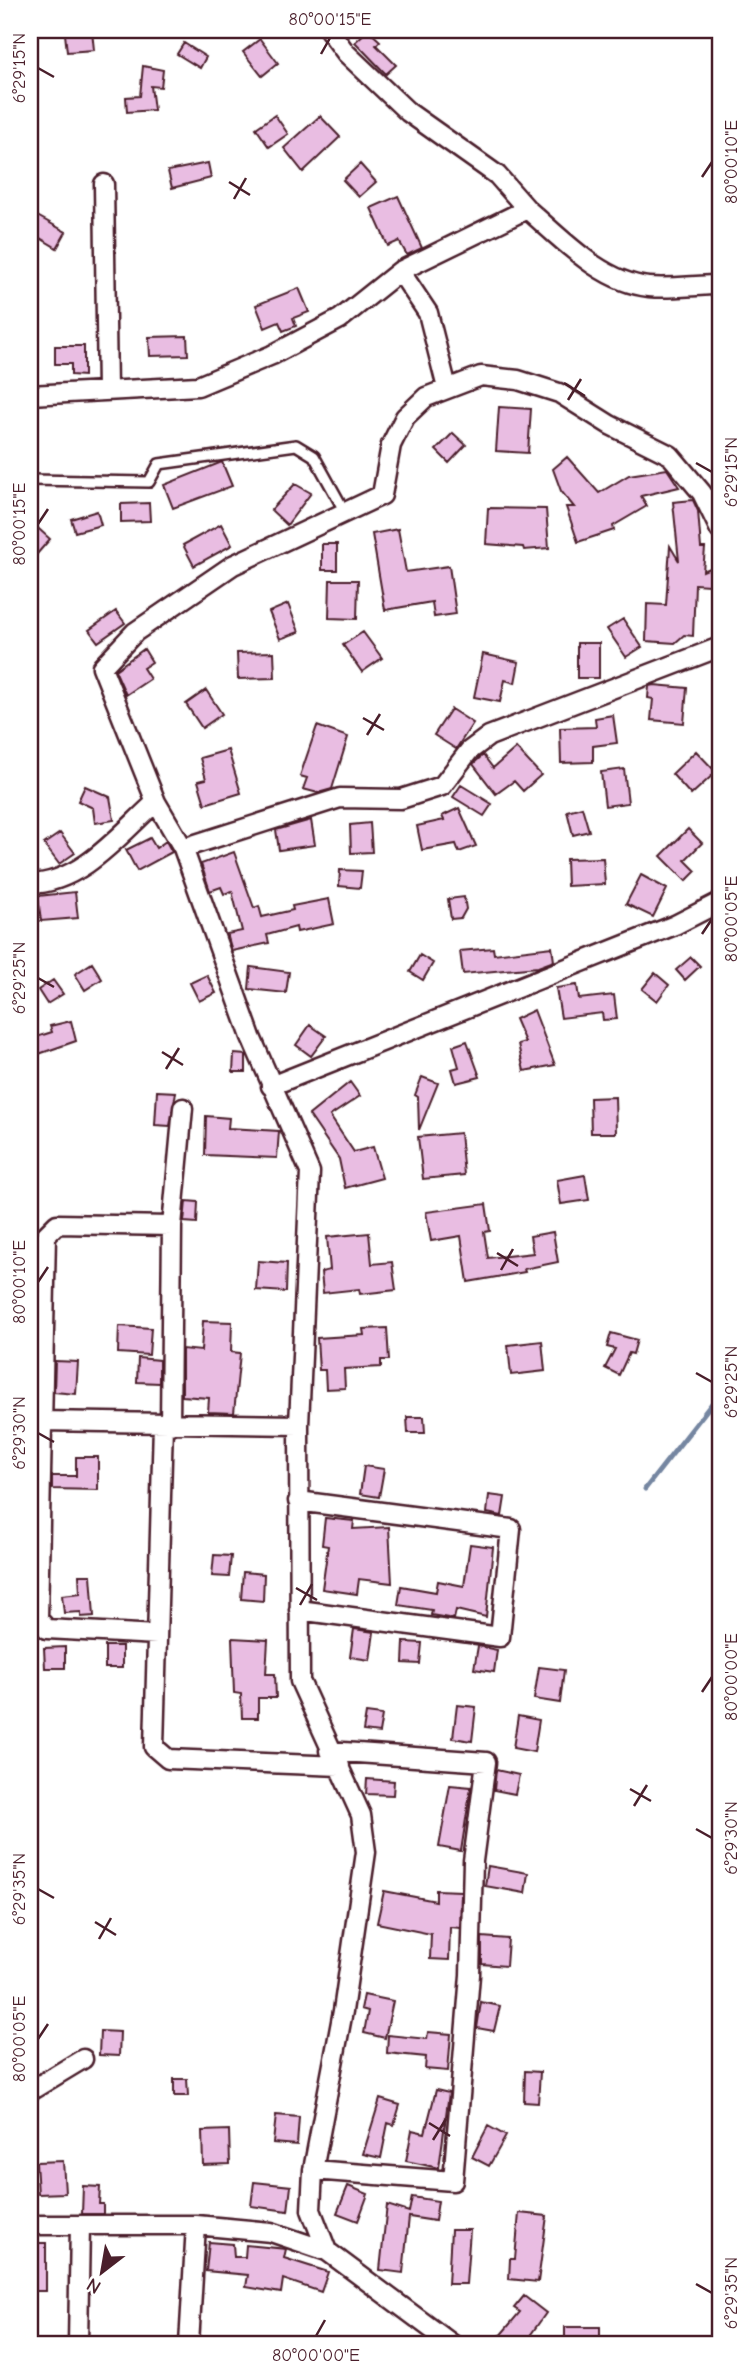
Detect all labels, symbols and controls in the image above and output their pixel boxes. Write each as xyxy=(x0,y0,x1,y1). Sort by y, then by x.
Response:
text: 80°00'15"E xyxy=(289,9,372,30)
text: 6°29'15"N xyxy=(9,33,30,103)
text: 80°00'10"E xyxy=(721,120,742,204)
text: 6°29'15"N xyxy=(721,437,742,507)
text: 80°00'15"E xyxy=(9,482,30,565)
text: 80°00'05"E xyxy=(721,876,742,962)
text: 6°29'25"N xyxy=(9,942,30,1014)
text: 80°00'10"E xyxy=(9,1240,30,1324)
text: 6°29'25"N xyxy=(721,1346,742,1418)
text: 6°29'30"N xyxy=(9,1396,30,1470)
text: 80°00'00"E xyxy=(721,1633,742,1721)
text: 6°29'30"N xyxy=(721,1801,742,1875)
text: 6°29'35"N xyxy=(9,1853,30,1925)
text: 80°00'05"E xyxy=(9,1996,30,2082)
north arrow xyxy=(66,2238,136,2308)
text: 6°29'35"N xyxy=(721,2257,742,2329)
text: N xyxy=(83,2273,105,2298)
text: 80°00'00"E xyxy=(272,2345,360,2366)

